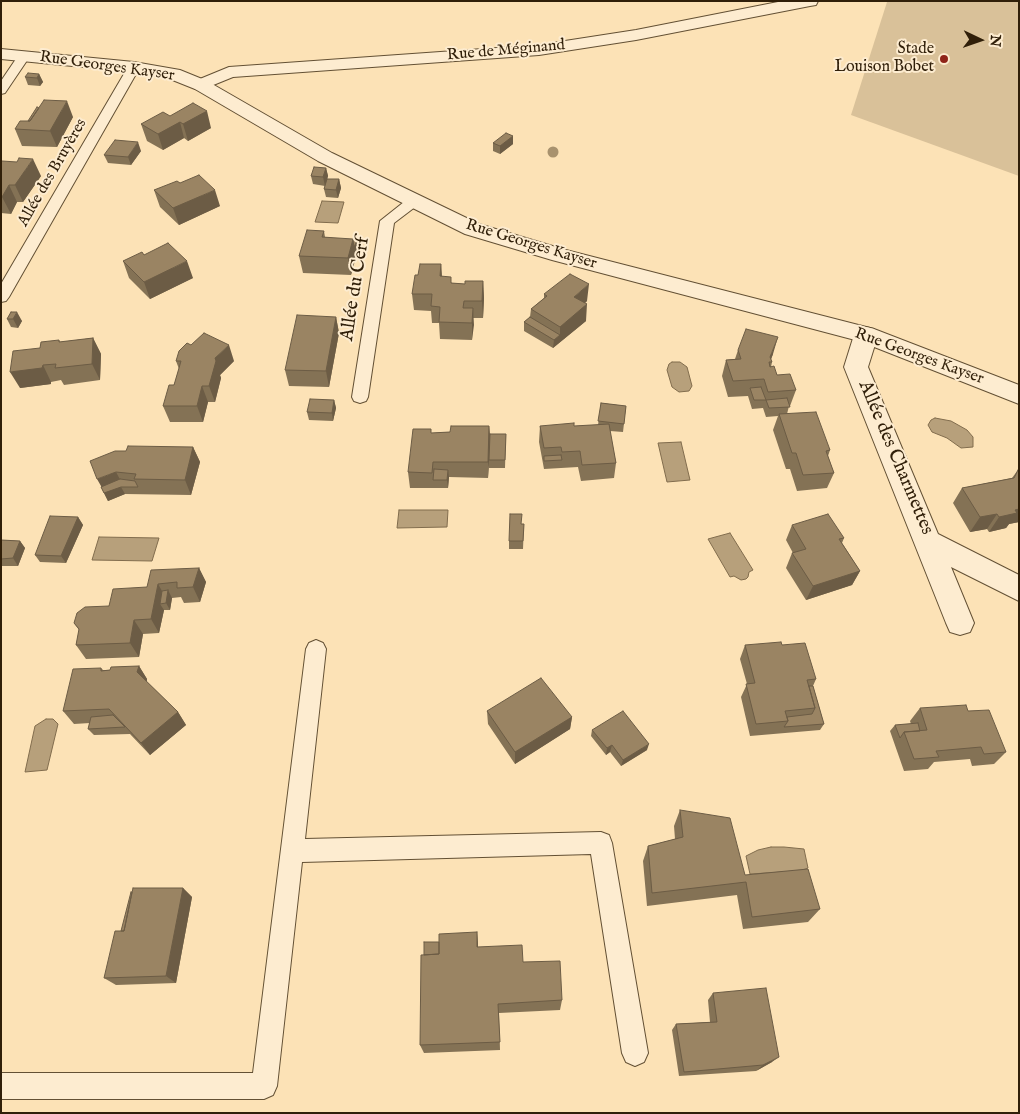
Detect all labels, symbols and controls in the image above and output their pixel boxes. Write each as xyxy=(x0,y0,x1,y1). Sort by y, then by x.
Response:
north arrow xyxy=(955,15,1005,65)
text: N xyxy=(986,34,1004,47)
street label: Rue de Méginand xyxy=(446,36,566,66)
place label: Stade Louison Bobet xyxy=(835,40,934,78)
street label: Rue Georges Kayser xyxy=(38,48,176,86)
marker: Stade Louison Bobet xyxy=(938,53,950,65)
street label: Allée des Bruyères xyxy=(14,116,92,230)
street label: Rue Georges Kayser xyxy=(463,216,599,274)
street label: Allée du Cerf xyxy=(337,235,375,343)
street label: Rue Georges Kayser xyxy=(852,325,986,389)
street label: Allée des Charmettes xyxy=(852,378,938,538)

